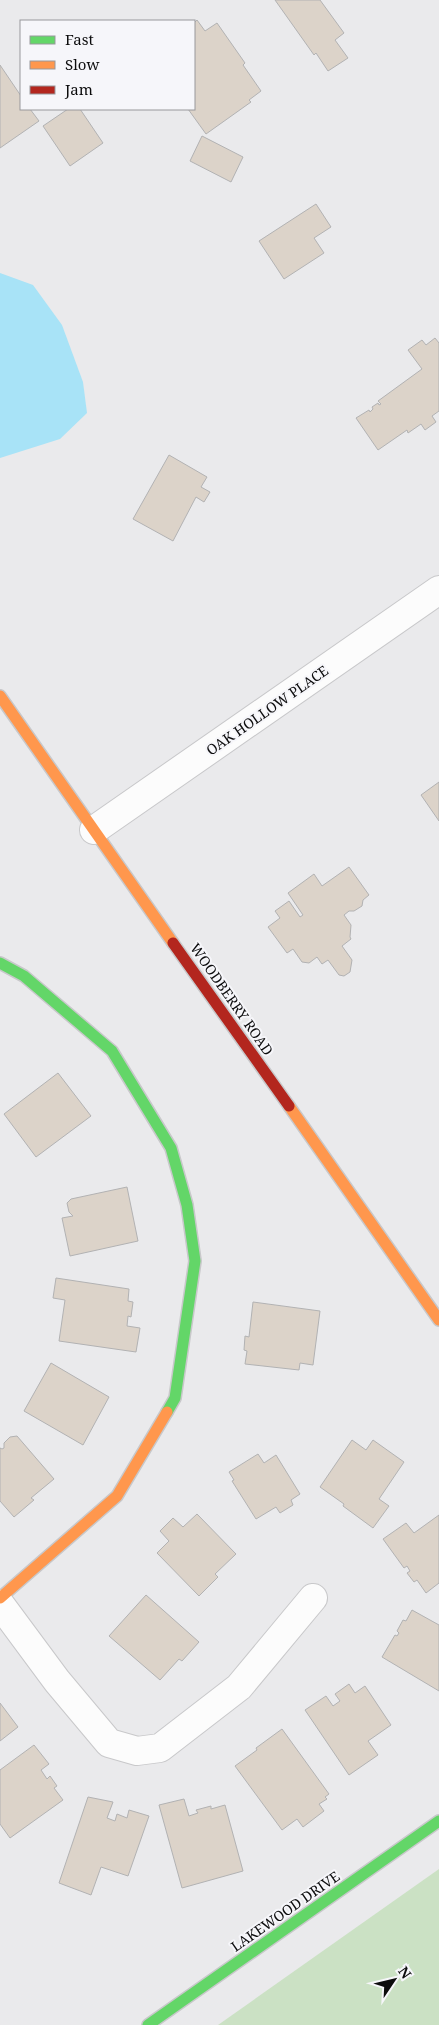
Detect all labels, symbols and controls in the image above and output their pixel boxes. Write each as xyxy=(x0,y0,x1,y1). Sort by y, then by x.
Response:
legend xyxy=(20,20,195,110)
text: Fast xyxy=(65,29,94,49)
text: Slow xyxy=(65,54,99,74)
text: Jam xyxy=(64,79,93,99)
street label: OAK HOLLOW PLACE xyxy=(202,661,332,759)
street label: WOODBERRY ROAD xyxy=(186,939,278,1059)
street label: LAKEWOOD DRIVE xyxy=(227,1866,343,1956)
north arrow xyxy=(369,1955,419,2005)
text: N xyxy=(394,1962,416,1982)

